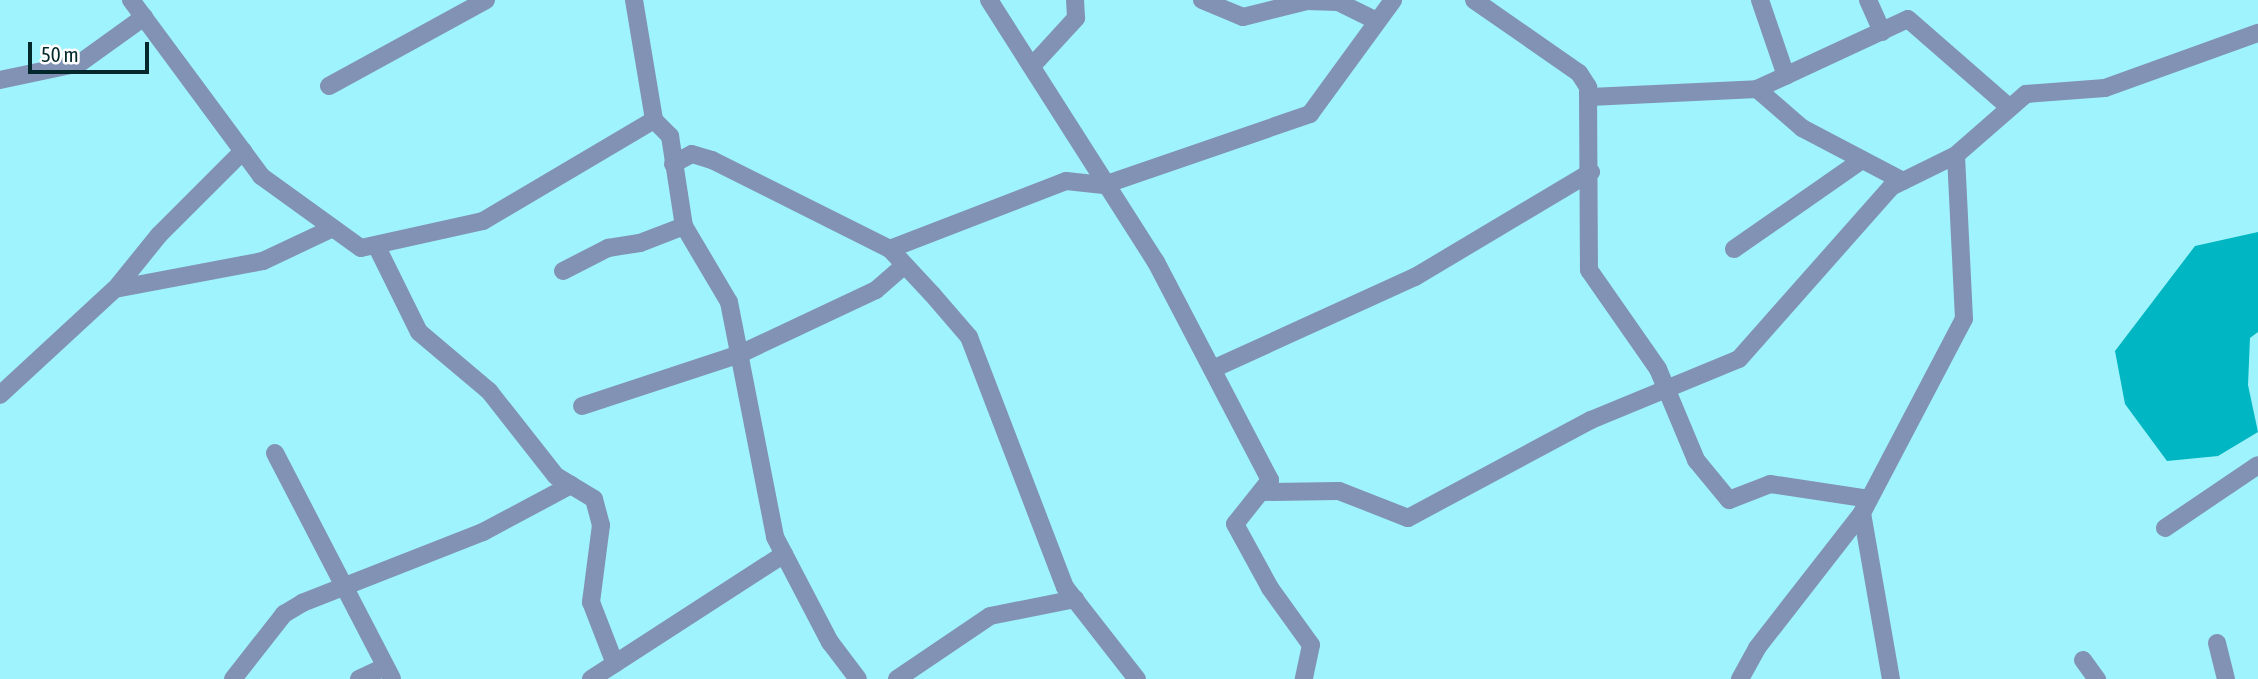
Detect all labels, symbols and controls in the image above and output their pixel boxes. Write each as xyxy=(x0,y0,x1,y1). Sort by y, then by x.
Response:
scale bar xyxy=(32,28,152,72)
text: 50 m xyxy=(41,42,79,66)

